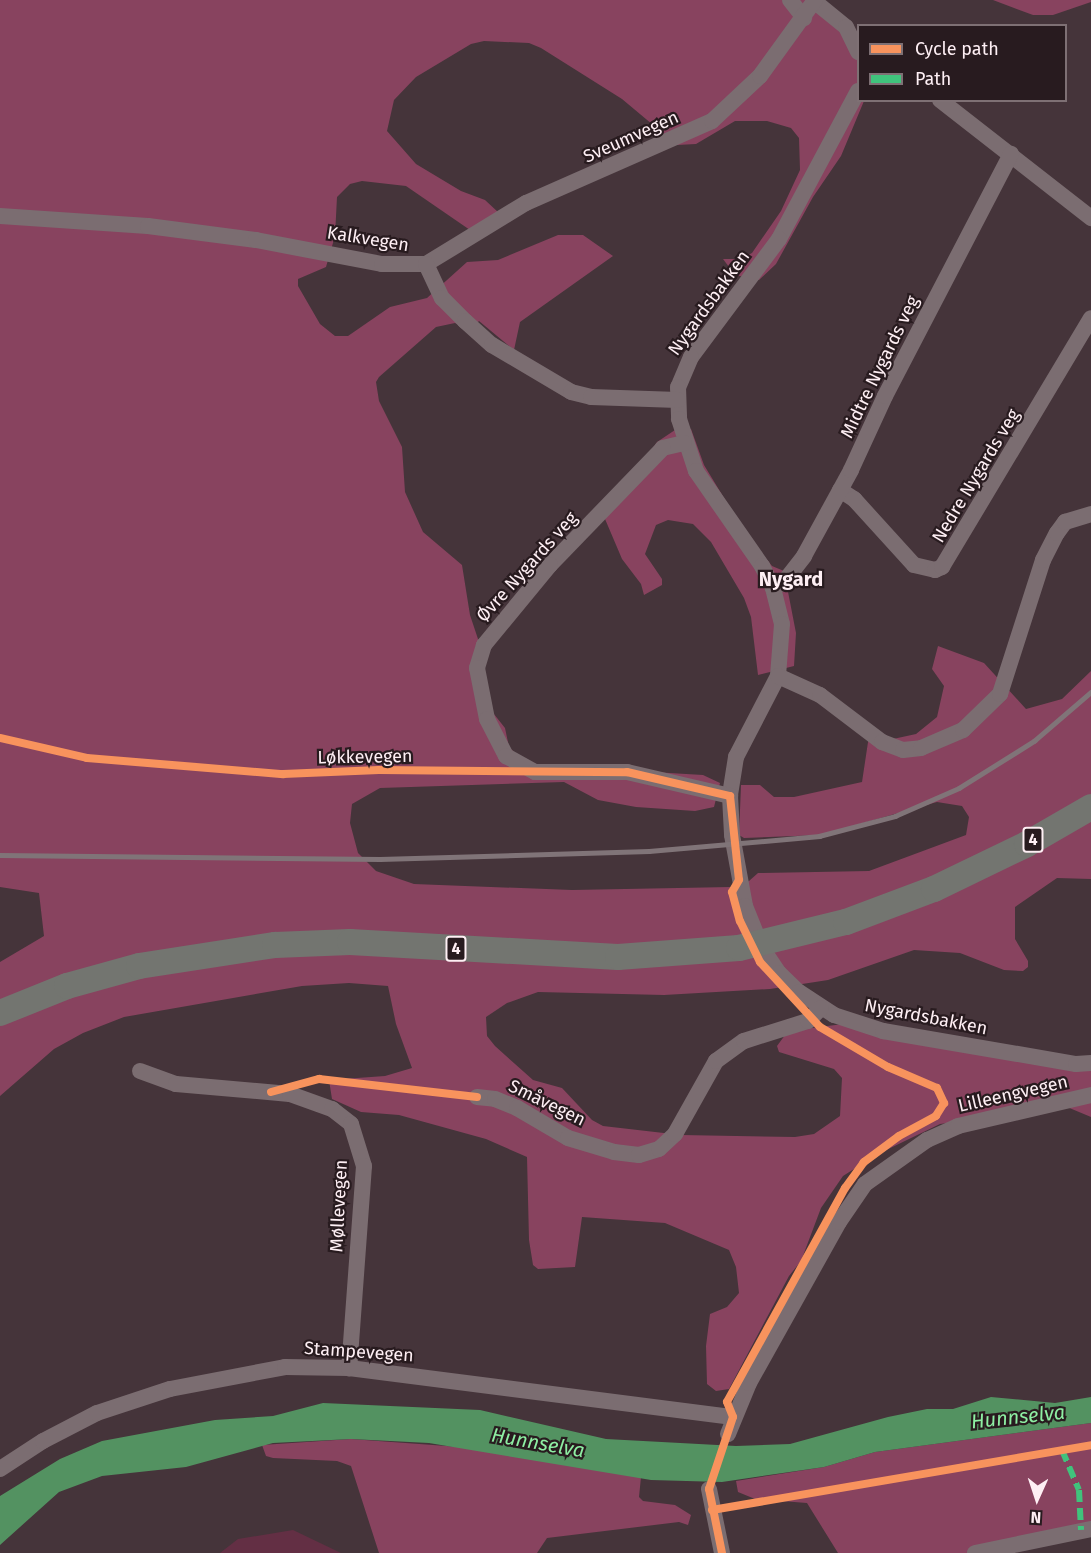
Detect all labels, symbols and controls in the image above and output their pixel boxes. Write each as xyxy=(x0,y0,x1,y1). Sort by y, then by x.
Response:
legend xyxy=(857,24,1067,102)
text: Cycle path xyxy=(915,38,999,60)
text: Path xyxy=(915,68,951,90)
street label: Sveumvegen xyxy=(580,106,682,168)
street label: Kalkvegen xyxy=(326,222,410,256)
street label: Nygardsbakken xyxy=(664,246,754,360)
street label: Midtre Nygards veg xyxy=(836,292,924,442)
street label: Nedre Nygards veg xyxy=(928,405,1024,547)
street label: Øvre Nygards veg xyxy=(472,508,582,626)
district label: Nygard xyxy=(759,567,823,591)
street label: Løkkevegen xyxy=(317,745,413,769)
road number: 4 xyxy=(1021,827,1045,853)
road number: 4 xyxy=(444,936,468,962)
street label: Nygardsbakken xyxy=(863,995,989,1039)
street label: Lilleengvegen xyxy=(956,1071,1070,1117)
street label: Småvegen xyxy=(505,1075,589,1131)
street label: Møllevegen xyxy=(326,1159,352,1253)
street label: Stampevegen xyxy=(303,1337,415,1367)
water label: Hunnselva xyxy=(970,1400,1066,1434)
water label: Hunnselva xyxy=(489,1423,587,1463)
north arrow xyxy=(1007,1469,1067,1529)
text: N xyxy=(1030,1508,1042,1527)

